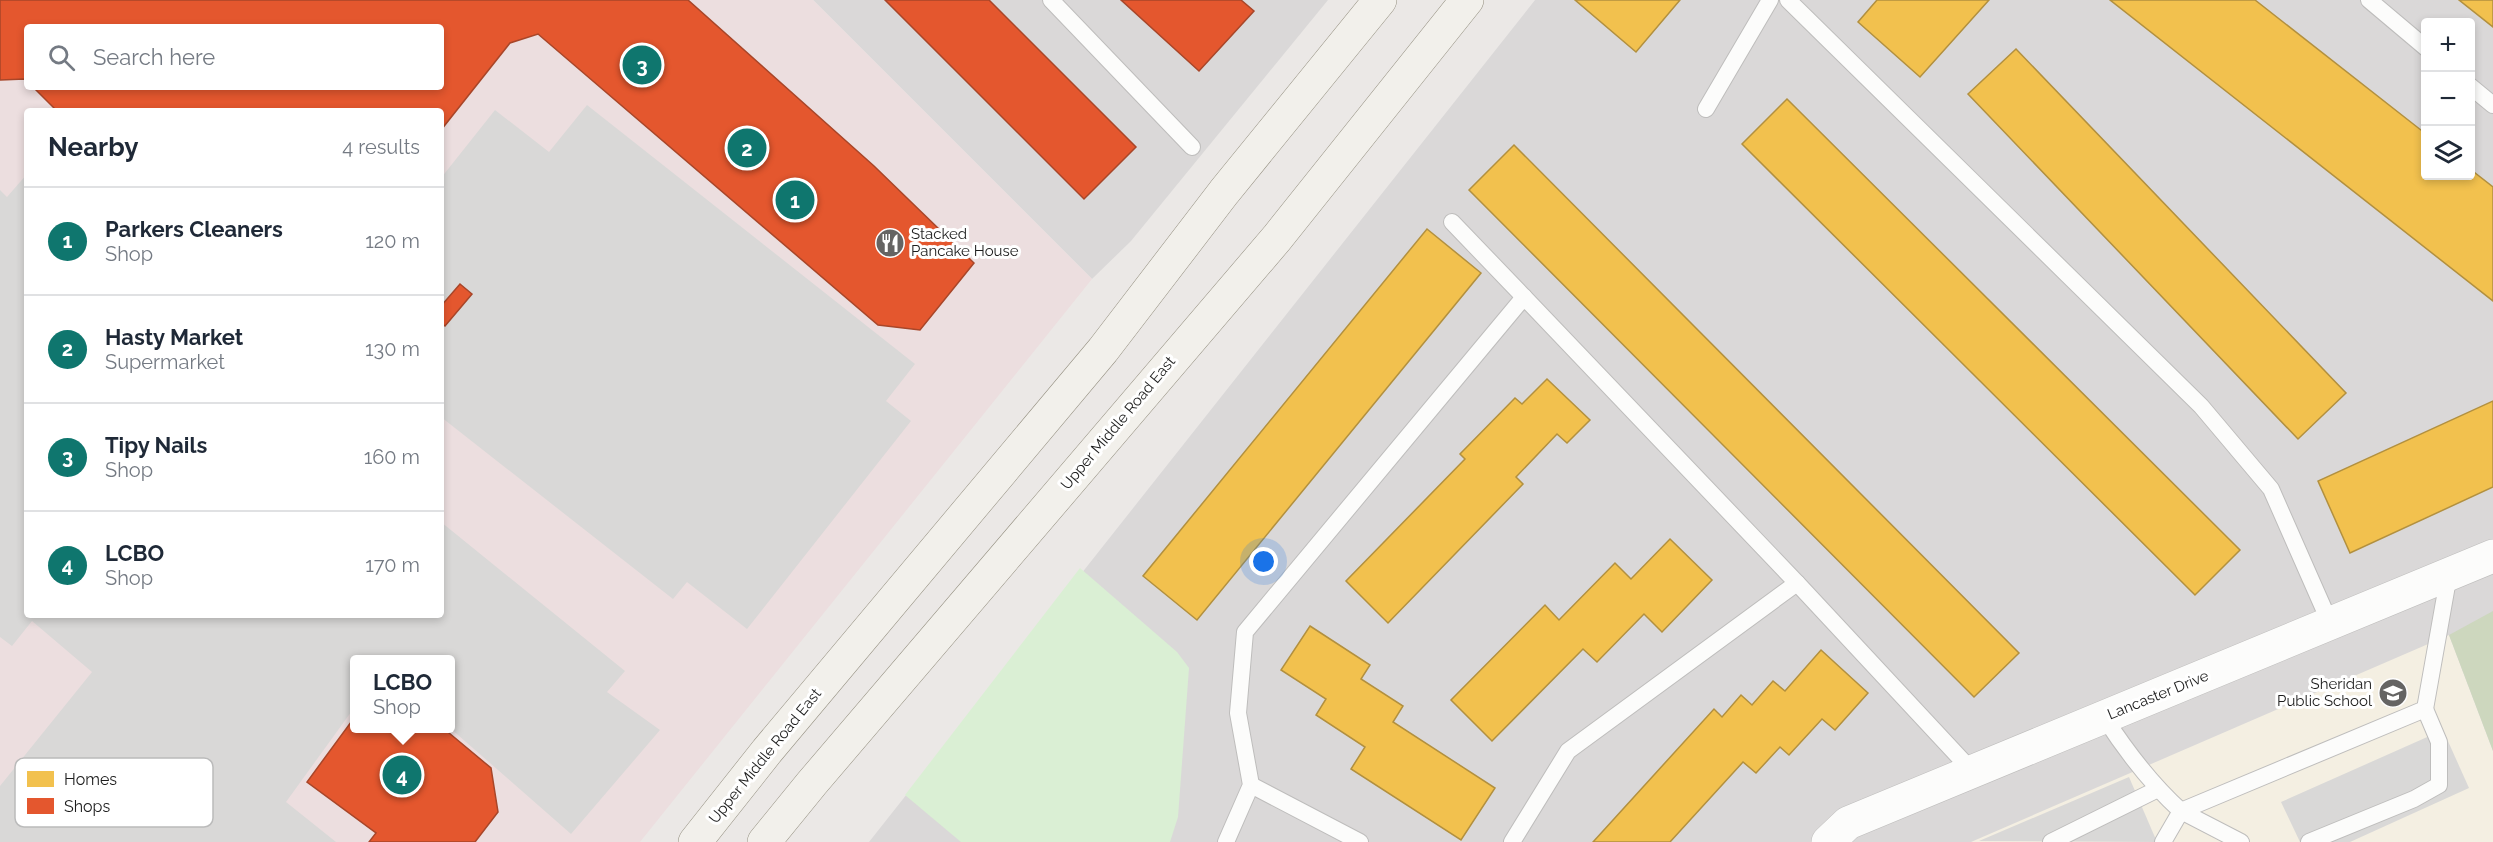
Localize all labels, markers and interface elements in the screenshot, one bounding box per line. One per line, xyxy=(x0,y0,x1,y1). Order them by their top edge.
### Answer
map controls xyxy=(2421,18,2475,180)
button: + xyxy=(2421,18,2475,72)
search box xyxy=(24,24,444,90)
icon: search xyxy=(45,41,78,74)
pin: 3 xyxy=(622,42,662,88)
text: Search here xyxy=(93,44,215,70)
button: − xyxy=(2421,72,2475,126)
pin: 2 xyxy=(728,126,766,170)
button: layers xyxy=(2421,126,2475,180)
text: Nearby xyxy=(48,132,138,162)
text: 4 results xyxy=(342,135,420,159)
pin: 1 xyxy=(776,178,814,222)
text: Parkers Cleaners xyxy=(105,216,283,242)
place label: Stacked Pancake House xyxy=(911,225,1019,260)
restaurant icon: Stacked Pancake House xyxy=(874,227,906,259)
text: 1 xyxy=(63,229,72,253)
text: 120 m xyxy=(365,229,420,253)
text: Shop xyxy=(105,242,153,266)
text: Hasty Market xyxy=(105,324,243,350)
text: 2 xyxy=(62,337,73,361)
text: 130 m xyxy=(365,337,420,361)
text: Supermarket xyxy=(105,350,225,374)
street label: Upper Middle Road East xyxy=(1057,353,1179,493)
text: Tipy Nails xyxy=(105,432,207,458)
text: 3 xyxy=(62,445,73,469)
text: 160 m xyxy=(364,445,420,469)
text: Shop xyxy=(105,458,153,482)
text: LCBO xyxy=(105,540,164,566)
your location xyxy=(1249,547,1278,576)
text: 4 xyxy=(62,553,73,577)
text: 170 m xyxy=(365,553,420,577)
text: Shop xyxy=(105,566,153,590)
popup xyxy=(350,655,455,733)
street label: Lancaster Drive xyxy=(2105,666,2211,723)
text: LCBO xyxy=(373,669,432,695)
place label: Sheridan Public School xyxy=(2277,675,2373,710)
school or university icon: Sheridan Public School xyxy=(2377,677,2409,709)
street label: Upper Middle Road East xyxy=(705,685,825,827)
text: Shop xyxy=(373,695,421,719)
pin: 4 xyxy=(382,752,422,798)
legend xyxy=(15,758,213,827)
text: Homes xyxy=(64,770,117,789)
text: Shops xyxy=(64,797,110,816)

